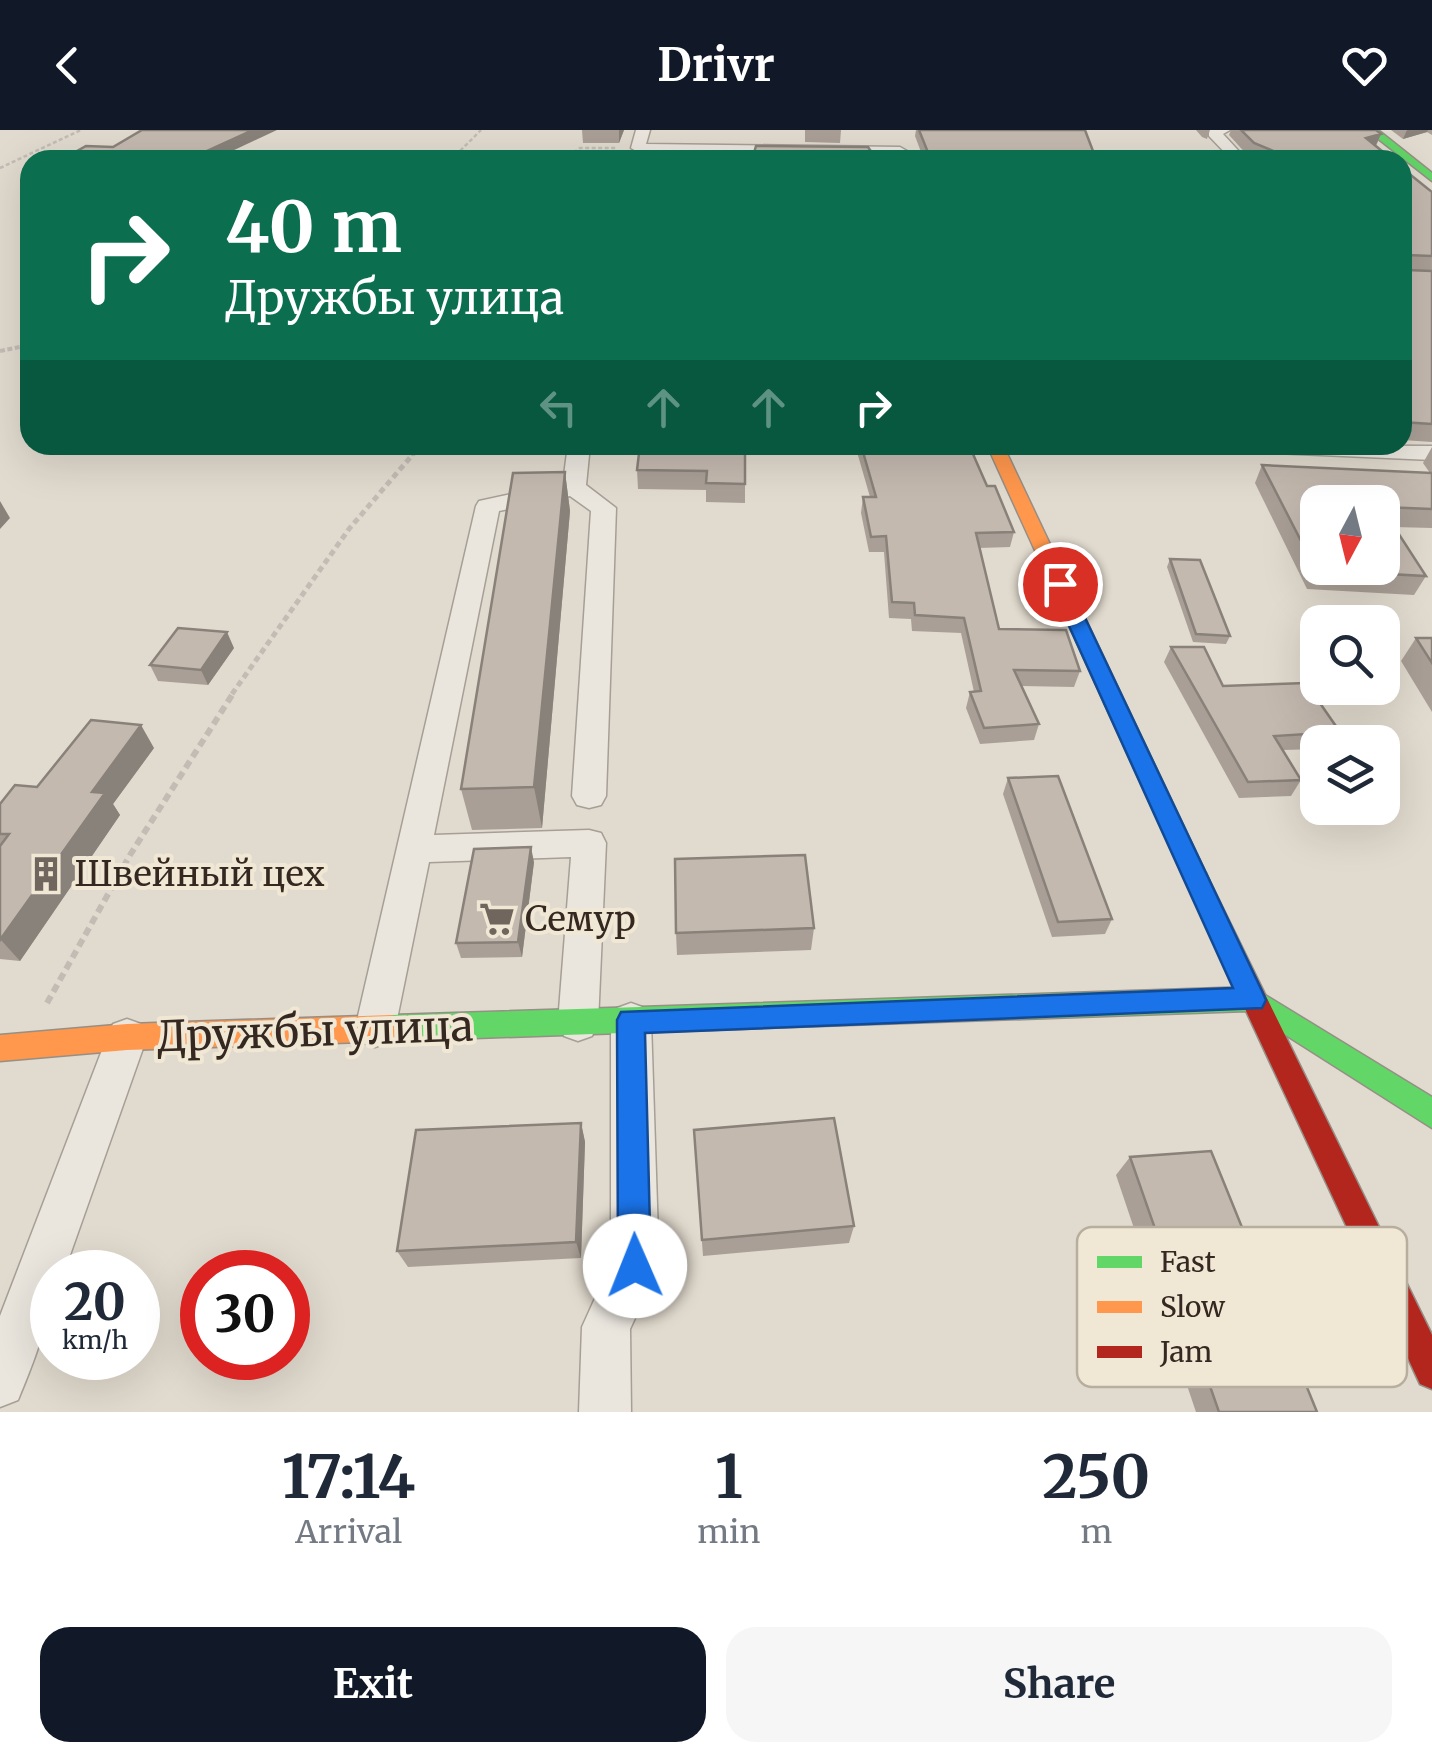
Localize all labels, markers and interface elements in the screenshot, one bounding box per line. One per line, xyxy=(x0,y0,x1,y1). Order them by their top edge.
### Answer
text: Drivr xyxy=(657,37,775,93)
icon: back xyxy=(40,38,95,93)
icon: heart xyxy=(1337,38,1392,93)
text: 40 m xyxy=(225,183,402,271)
icon: right xyxy=(60,190,190,320)
text: Дружбы улица xyxy=(225,270,564,326)
icon: left xyxy=(531,380,586,435)
icon: ahead xyxy=(636,380,691,435)
icon: ahead xyxy=(741,380,796,435)
icon: right xyxy=(846,380,901,435)
north arrow xyxy=(1300,485,1400,585)
map controls xyxy=(1300,485,1400,825)
pin xyxy=(1018,542,1103,627)
icon: arrive xyxy=(1033,557,1088,612)
button: search xyxy=(1300,605,1400,705)
button: layers xyxy=(1300,725,1400,825)
place label: Швейный цех xyxy=(74,852,325,896)
building icon: Швейный цех xyxy=(27,855,65,893)
place label: Семур xyxy=(525,897,636,941)
supermarket icon: Семур xyxy=(478,900,516,938)
street label: Дружбы улица xyxy=(156,999,474,1063)
position arrow xyxy=(583,1214,687,1318)
legend xyxy=(1077,1227,1407,1387)
text: Fast xyxy=(1160,1244,1216,1280)
speed limit sign: 30 xyxy=(180,1250,310,1380)
text: 20 xyxy=(64,1271,126,1334)
text: Slow xyxy=(1160,1289,1225,1325)
text: km/h xyxy=(62,1324,128,1356)
text: Jam xyxy=(1159,1334,1213,1370)
text: 17:14 xyxy=(282,1439,416,1514)
text: 1 xyxy=(715,1439,743,1514)
text: 250 xyxy=(1042,1439,1150,1514)
text: Arrival xyxy=(295,1512,402,1552)
text: min xyxy=(697,1512,761,1552)
text: m xyxy=(1080,1512,1112,1552)
button: Exit xyxy=(40,1627,706,1742)
button: Share xyxy=(726,1627,1392,1742)

